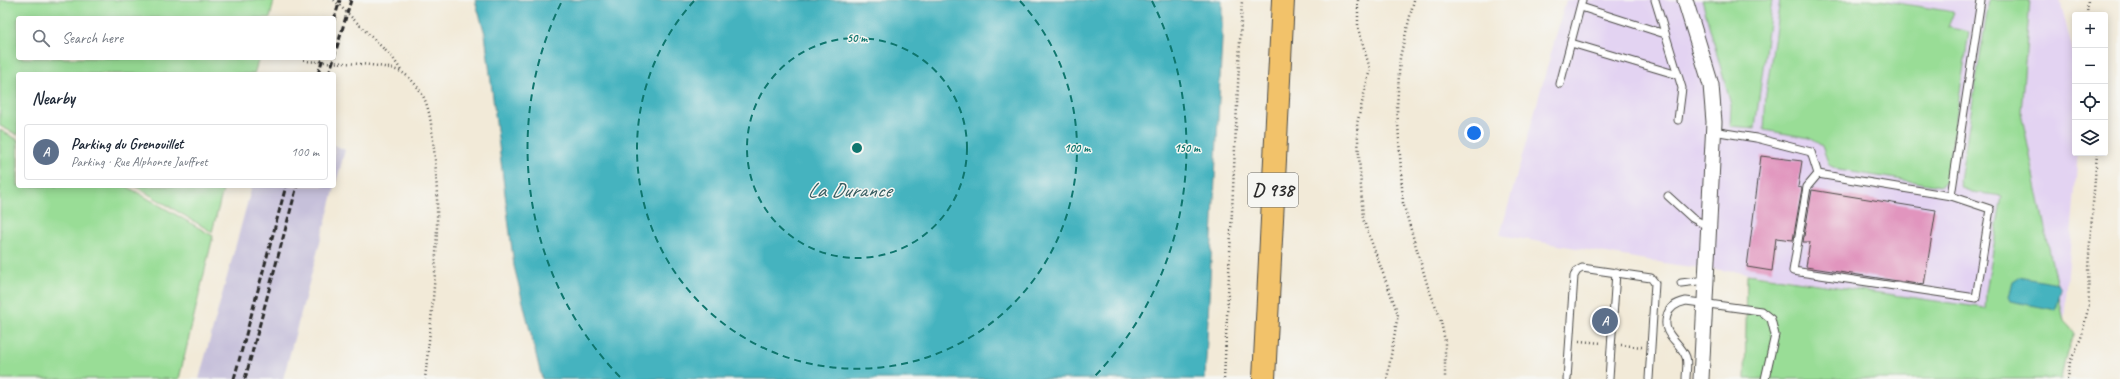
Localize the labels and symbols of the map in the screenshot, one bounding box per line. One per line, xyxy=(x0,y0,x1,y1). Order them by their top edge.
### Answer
text: 50 m xyxy=(847,30,868,46)
your location xyxy=(1464,123,1484,143)
text: 100 m xyxy=(1064,140,1091,156)
text: 150 m xyxy=(1174,140,1201,156)
centre of rings xyxy=(850,141,864,155)
road number: D 938 xyxy=(1248,173,1298,207)
water label: La Durance xyxy=(807,177,894,203)
pin: A xyxy=(1592,306,1618,336)

